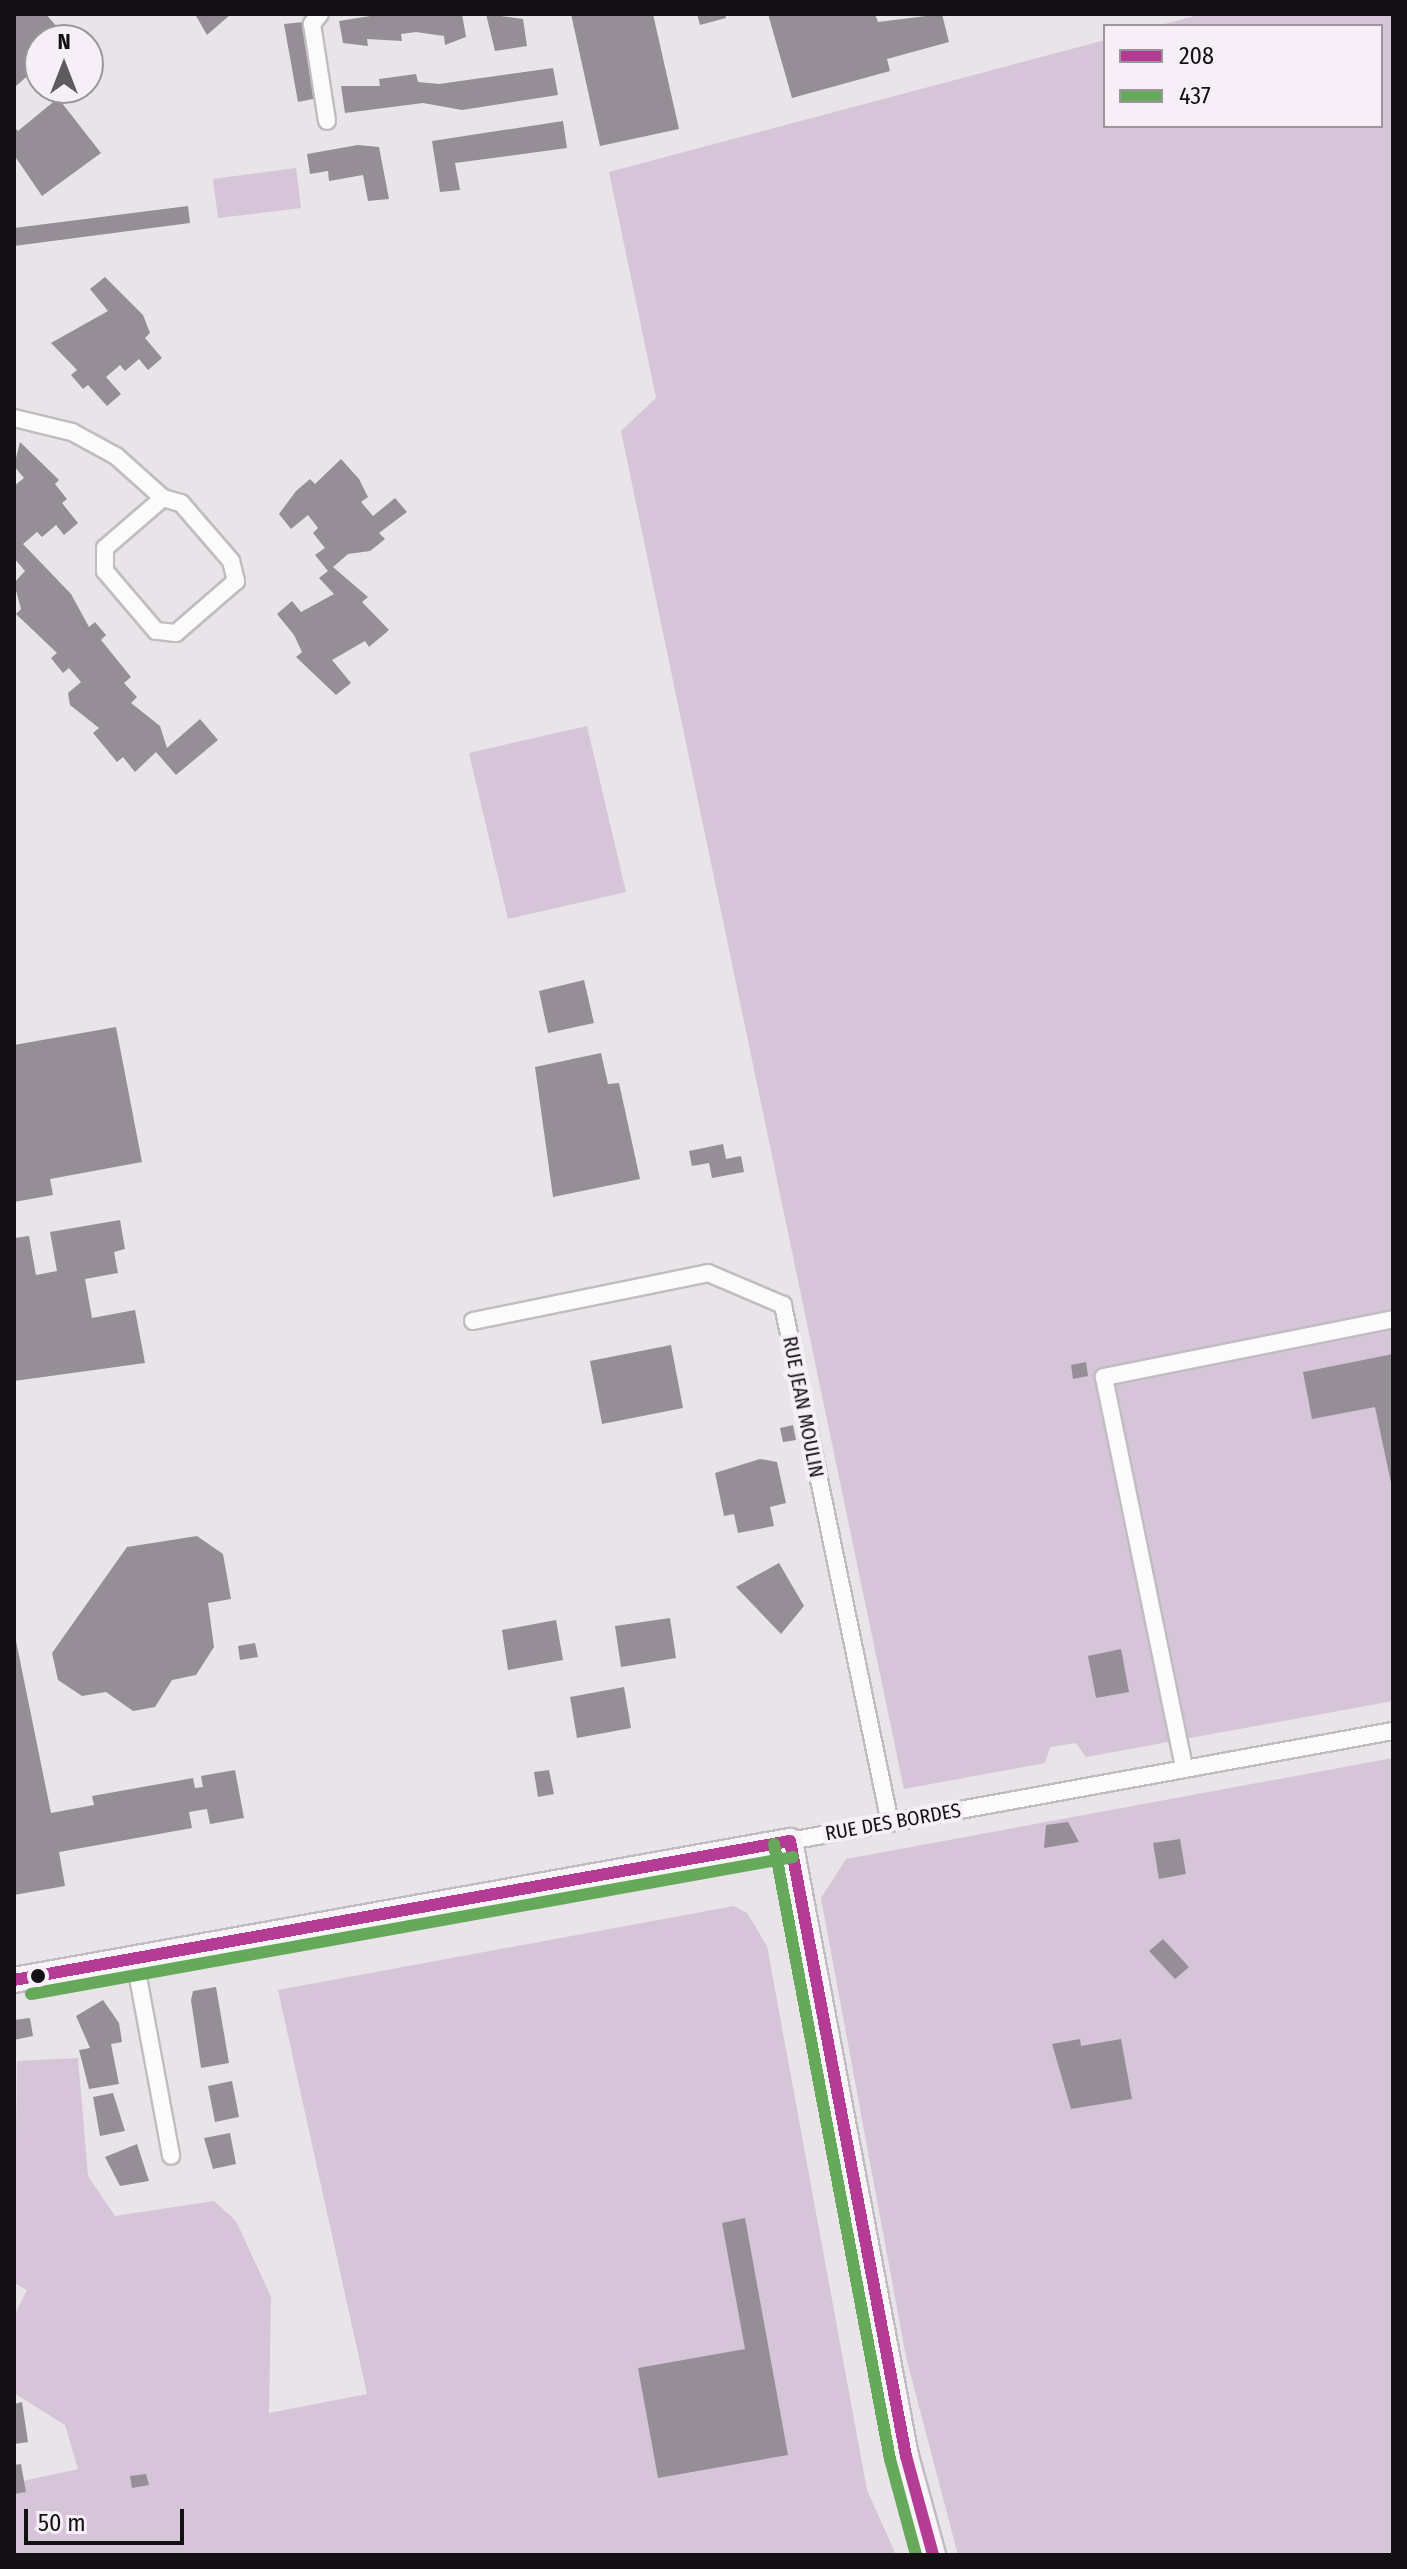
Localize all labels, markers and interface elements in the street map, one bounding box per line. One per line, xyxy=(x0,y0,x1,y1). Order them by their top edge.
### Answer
north arrow xyxy=(24,24,104,104)
legend xyxy=(1103,24,1383,128)
text: N xyxy=(57,28,71,55)
text: 208 xyxy=(1179,42,1214,70)
text: 437 xyxy=(1179,82,1211,110)
street label: RUE JEAN MOULIN xyxy=(778,1334,828,1480)
street label: RUE DES BORDES xyxy=(823,1798,963,1846)
unlabelled marker xyxy=(30,1968,46,1984)
scale bar xyxy=(28,2493,188,2543)
text: 50 m xyxy=(38,2509,86,2537)

